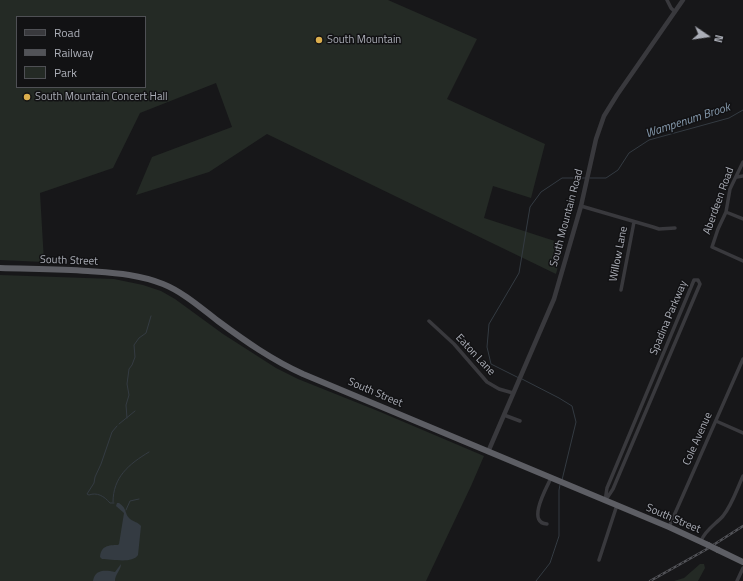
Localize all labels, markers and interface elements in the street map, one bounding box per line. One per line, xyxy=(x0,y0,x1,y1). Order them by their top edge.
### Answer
legend xyxy=(16,16,146,88)
north arrow xyxy=(687,16,727,56)
text: Road xyxy=(54,23,80,42)
place label: South Mountain xyxy=(327,33,401,47)
text: N xyxy=(710,33,727,44)
marker: South Mountain xyxy=(314,35,324,45)
text: Railway xyxy=(54,43,94,62)
text: Park xyxy=(54,63,77,82)
place label: South Mountain Concert Hall xyxy=(35,90,168,104)
marker: South Mountain Concert Hall xyxy=(22,92,32,102)
water label: Wampenum Brook xyxy=(644,101,732,141)
street label: Aberdeen Road xyxy=(701,166,737,236)
street label: South Mountain Road xyxy=(548,168,586,268)
street label: Willow Lane xyxy=(607,225,631,283)
street label: South Street xyxy=(40,253,98,269)
street label: Spadina Parkway xyxy=(647,279,691,357)
street label: Eaton Lane xyxy=(452,332,498,378)
street label: South Street xyxy=(346,376,404,410)
street label: Cole Avenue xyxy=(680,410,716,468)
street label: South Street xyxy=(644,502,702,536)

